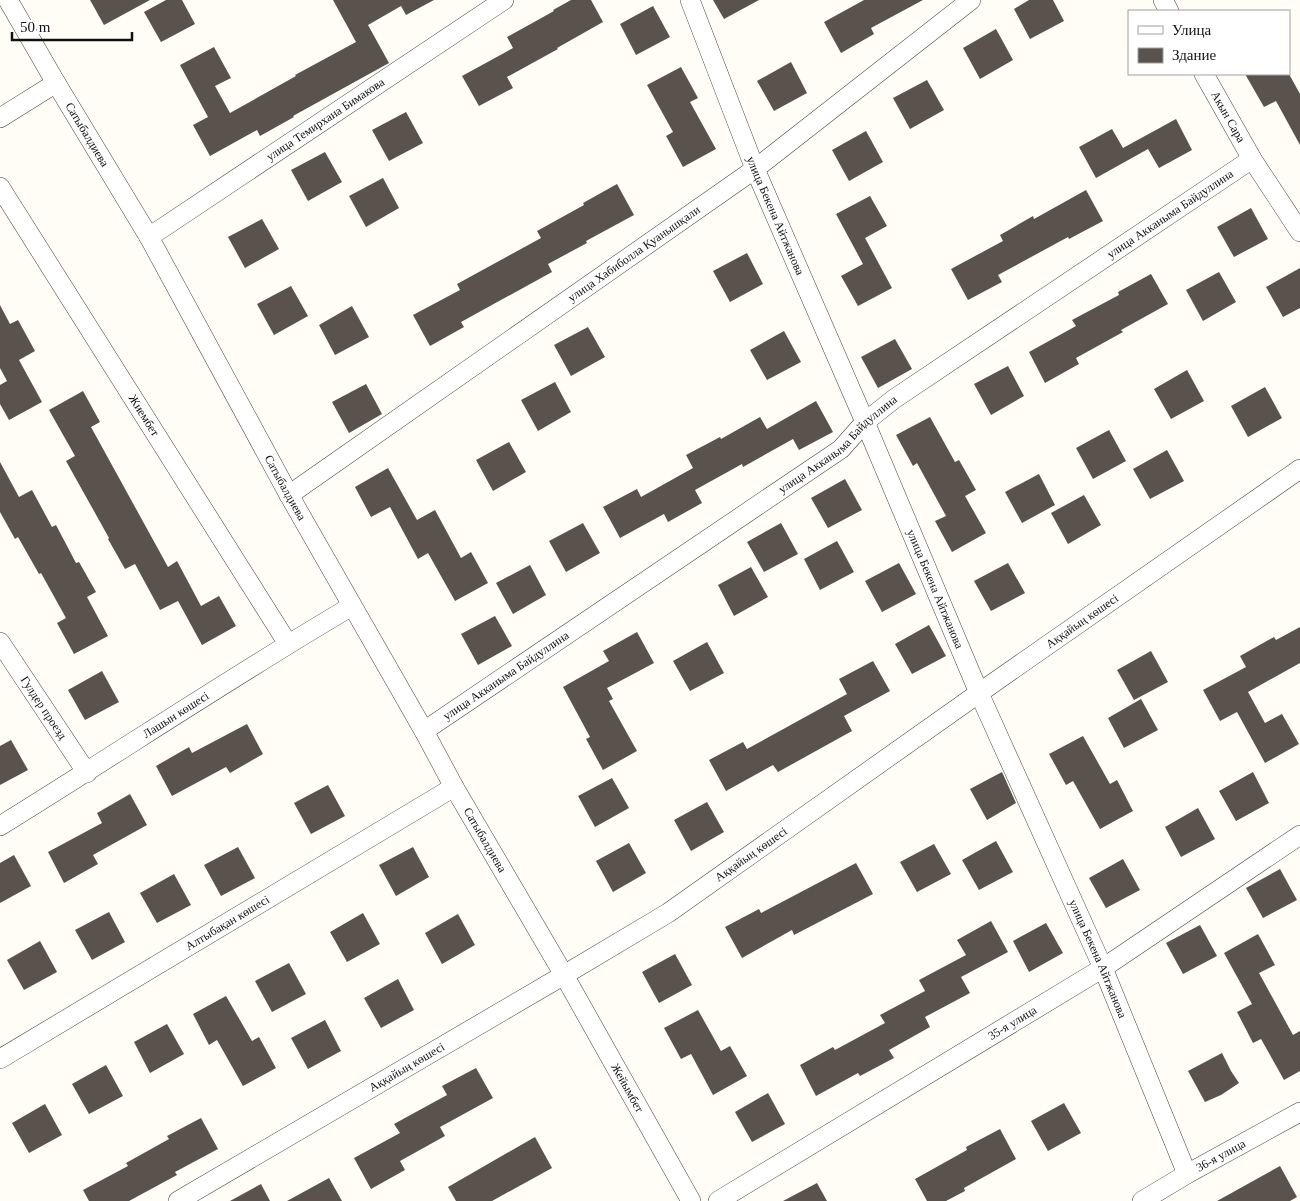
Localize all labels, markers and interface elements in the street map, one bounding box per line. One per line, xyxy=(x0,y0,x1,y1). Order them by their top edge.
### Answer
scale bar xyxy=(12,10,132,42)
legend xyxy=(1128,10,1290,75)
text: 50 m xyxy=(20,19,51,35)
text: Улица xyxy=(1172,22,1211,38)
text: Здание xyxy=(1172,47,1216,63)
street label: улица Темирхана Бимакова xyxy=(264,74,388,164)
street label: Акын Сара xyxy=(1208,89,1248,145)
street label: Сатыбалдиева xyxy=(62,100,112,170)
street label: улица Бекена Айтжанова xyxy=(744,154,807,278)
street label: улица Акканыма Байдуллина xyxy=(1104,166,1236,261)
street label: улица Хабиболла Қуанышқали xyxy=(565,202,703,305)
street label: Жиембет xyxy=(126,392,163,440)
street label: улица Акканыма Байдуллина xyxy=(776,392,900,496)
street label: Сатыбалдиева xyxy=(262,452,309,523)
street label: улица Бекена Айтжанова xyxy=(904,527,967,651)
street label: Аққайың көшесі xyxy=(1043,591,1121,651)
street label: улица Акканыма Байдуллина xyxy=(440,628,572,723)
street label: Гулдер проезд xyxy=(18,673,70,742)
street label: Лашын көшесі xyxy=(140,688,212,741)
street label: Сатыбалдиева xyxy=(461,805,510,875)
street label: Аққайың көшесі xyxy=(712,824,790,885)
street label: Алтыбақан көшесі xyxy=(183,892,272,953)
street label: улица Бекена Айтжанова xyxy=(1066,897,1130,1021)
street label: 35-я улица xyxy=(985,1003,1040,1043)
street label: Аққайың көшесі xyxy=(366,1039,447,1095)
street label: Жейымбет xyxy=(608,1061,647,1116)
street label: 36-я улица xyxy=(1194,1136,1248,1175)

